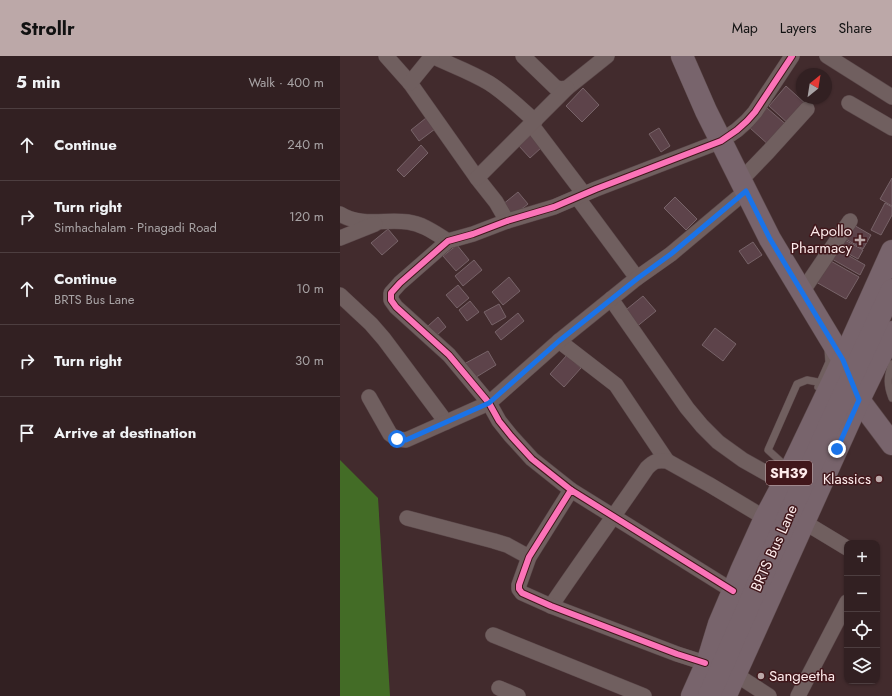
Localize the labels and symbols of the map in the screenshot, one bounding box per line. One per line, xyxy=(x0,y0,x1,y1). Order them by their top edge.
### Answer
north arrow xyxy=(796,68,832,104)
place label: Apollo Pharmacy xyxy=(791,220,852,259)
marker: Apollo Pharmacy xyxy=(855,235,865,245)
route start xyxy=(388,430,406,448)
route end xyxy=(828,440,846,458)
road number: SH39 xyxy=(766,461,812,485)
place label: Klassics xyxy=(823,468,871,490)
marker: Klassics xyxy=(874,474,884,484)
street label: BRTS Bus Lane xyxy=(745,501,803,595)
place label: Sangeetha xyxy=(769,665,835,687)
marker: Sangeetha xyxy=(756,671,766,681)

